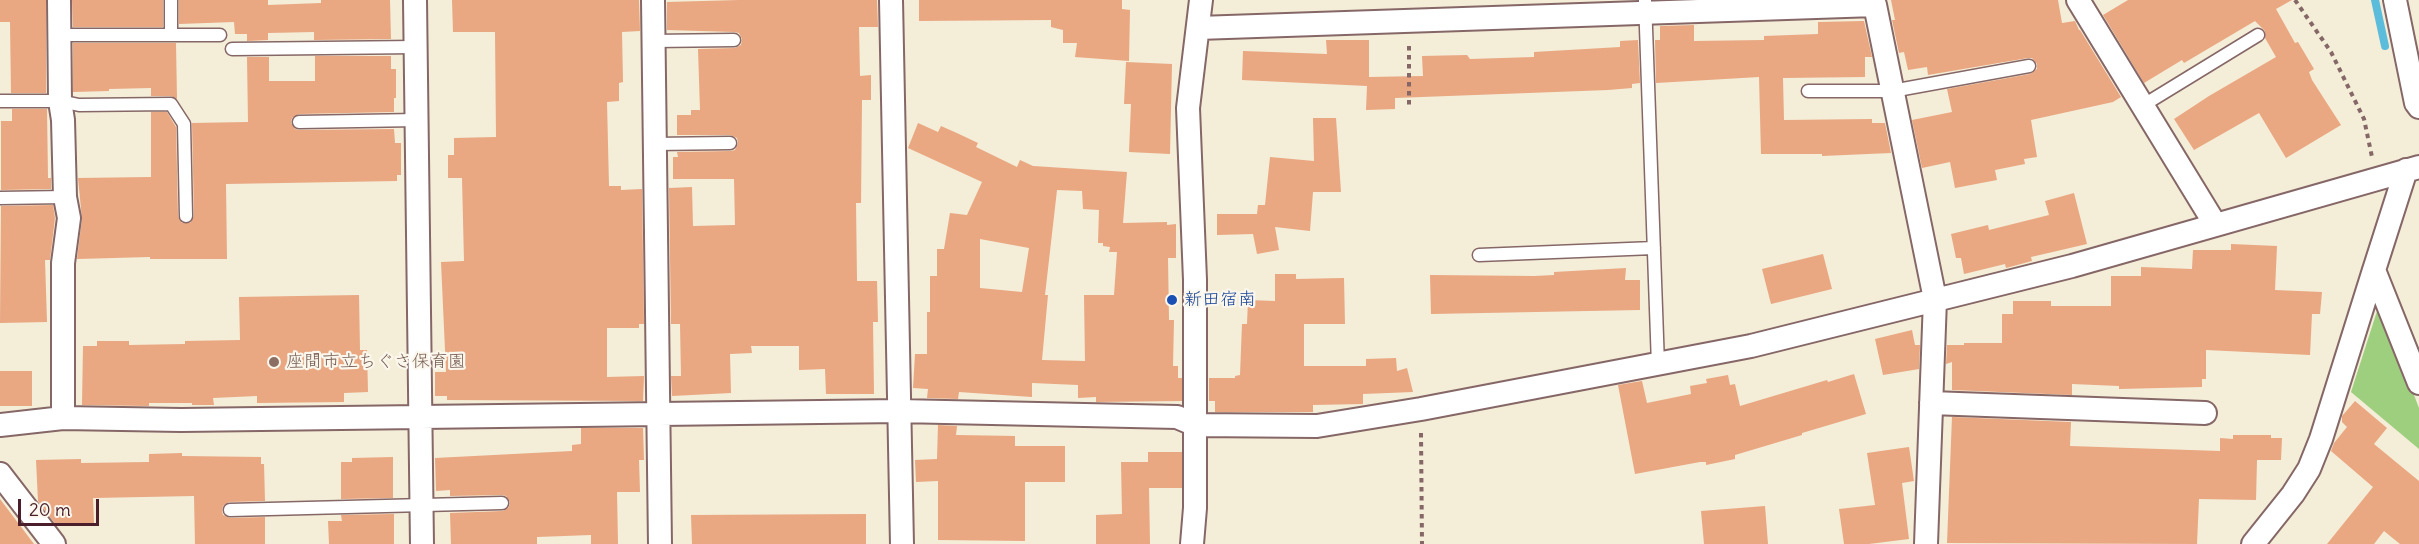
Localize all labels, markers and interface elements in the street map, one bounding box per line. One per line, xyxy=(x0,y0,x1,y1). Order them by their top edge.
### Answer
place label: 新田宿南 xyxy=(1184,289,1256,311)
marker: 新田宿南 xyxy=(1165,293,1179,307)
place label: 座間市立ちぐさ保育園 xyxy=(286,351,466,373)
marker: 座間市立ちぐさ保育園 xyxy=(267,355,281,369)
scale bar xyxy=(21,487,102,525)
text: 20 m xyxy=(29,498,71,521)

